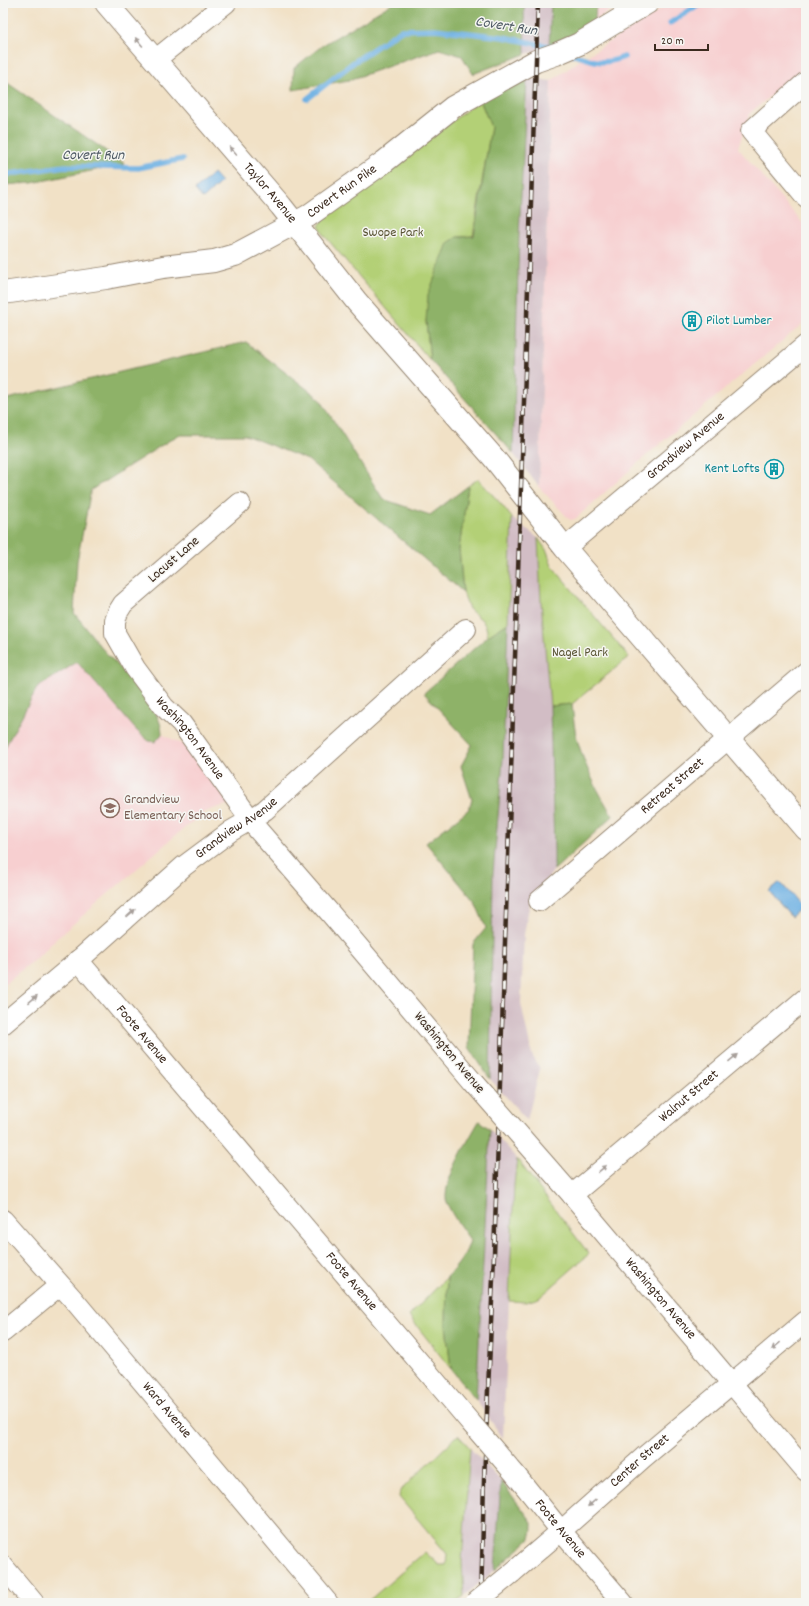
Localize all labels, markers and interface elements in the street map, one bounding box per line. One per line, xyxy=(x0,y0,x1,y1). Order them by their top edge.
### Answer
water label: Covert Run xyxy=(474,11,539,43)
scale bar xyxy=(655,26,708,52)
text: 20 m xyxy=(661,33,684,50)
one-way arrow xyxy=(134,37,143,47)
water label: Covert Run xyxy=(62,145,125,167)
one-way arrow xyxy=(229,145,238,156)
street label: Taylor Avenue xyxy=(238,158,301,228)
street label: Covert Run Pike xyxy=(303,160,381,224)
park label: Swope Park xyxy=(362,223,424,243)
building icon: Pilot Lumber xyxy=(681,310,703,332)
place label: Pilot Lumber xyxy=(706,311,772,331)
street label: Grandview Avenue xyxy=(642,407,729,485)
building icon: Kent Lofts xyxy=(763,458,785,480)
place label: Kent Lofts xyxy=(705,459,760,479)
street label: Locust Lane xyxy=(144,532,204,588)
park label: Nagel Park xyxy=(552,643,608,663)
street label: Washington Avenue xyxy=(150,693,229,784)
street label: Retreat Street xyxy=(636,753,709,820)
place label: Grandview Elementary School xyxy=(124,790,223,826)
street label: Grandview Avenue xyxy=(191,793,283,864)
school or university icon: Grandview Elementary School xyxy=(99,797,121,819)
one-way arrow xyxy=(126,908,136,918)
one-way arrow xyxy=(28,994,38,1003)
street label: Foote Avenue xyxy=(111,1001,172,1068)
street label: Washington Avenue xyxy=(409,1008,489,1098)
one-way arrow xyxy=(728,1054,738,1063)
street label: Walnut Street xyxy=(655,1065,723,1128)
one-way arrow xyxy=(596,1165,607,1174)
street label: Foote Avenue xyxy=(320,1248,382,1316)
street label: Washington Avenue xyxy=(620,1254,701,1344)
one-way arrow xyxy=(771,1342,781,1351)
street label: Ward Avenue xyxy=(137,1378,196,1443)
street label: Center Street xyxy=(606,1429,674,1493)
street label: Foote Avenue xyxy=(529,1495,590,1563)
one-way arrow xyxy=(587,1499,597,1508)

